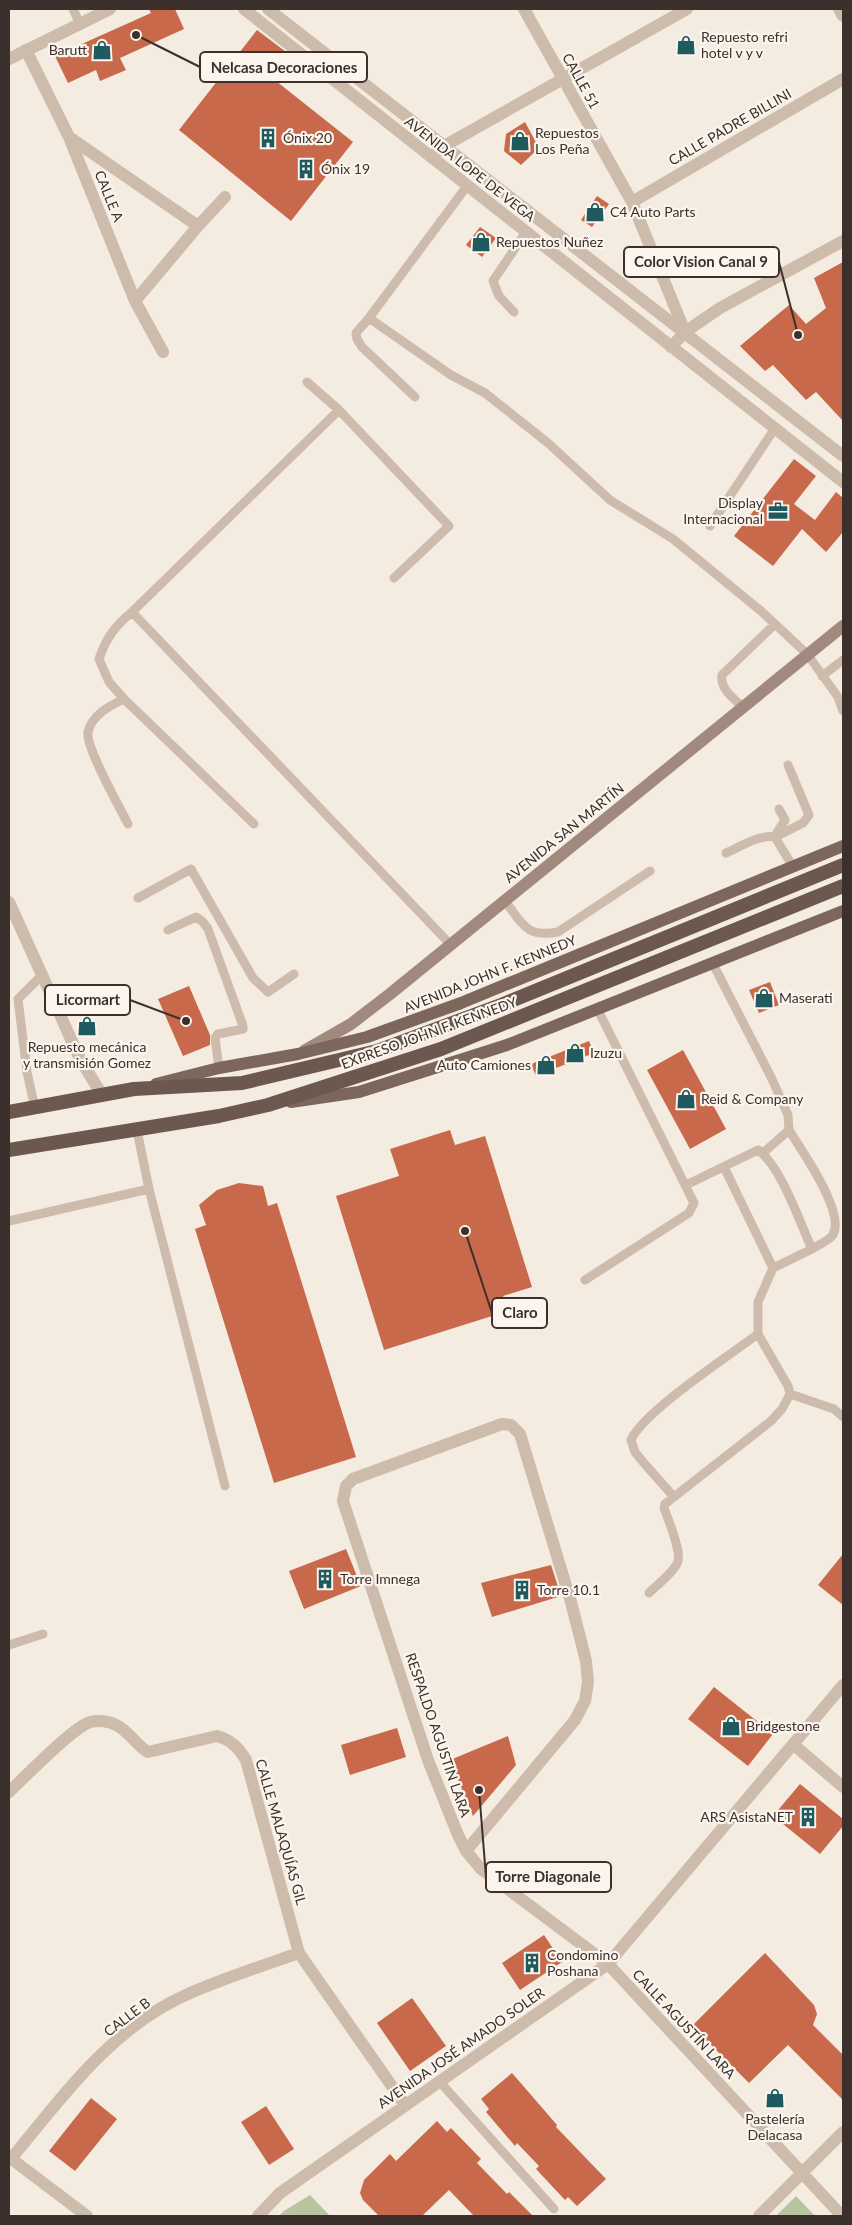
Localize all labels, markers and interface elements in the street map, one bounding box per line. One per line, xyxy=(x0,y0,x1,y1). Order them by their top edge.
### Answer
place label: Repuesto refri hotel v y v xyxy=(701,28,788,61)
shop icon: Repuesto refri hotel v y v xyxy=(675,34,697,56)
shop icon: Barutt xyxy=(91,39,113,61)
place label: Barutt xyxy=(49,41,87,58)
street label: CALLE 51 xyxy=(559,50,604,112)
callout: Nelcasa Decoraciones xyxy=(200,52,367,82)
text: Nelcasa Decoraciones xyxy=(211,58,358,76)
street label: CALLE PADRE BILLINI xyxy=(665,84,794,169)
street label: AVENIDA LOPE DE VEGA xyxy=(402,112,539,225)
place label: Repuestos Los Peña xyxy=(535,124,599,157)
building icon: Ónix 20 xyxy=(257,127,279,149)
place label: Ónix 20 xyxy=(283,129,332,146)
shop icon: Repuestos Los Peña xyxy=(509,130,531,152)
building icon: Ónix 19 xyxy=(295,158,317,180)
place label: Ónix 19 xyxy=(321,160,370,177)
street label: CALLE A xyxy=(91,168,128,224)
shop icon: C4 Auto Parts xyxy=(584,201,606,223)
place label: C4 Auto Parts xyxy=(610,203,696,220)
shop icon: Repuestos Nuñez xyxy=(470,231,492,253)
place label: Repuestos Nuñez xyxy=(496,233,603,250)
callout: Color Vision Canal 9 xyxy=(624,247,779,277)
text: Color Vision Canal 9 xyxy=(634,252,768,270)
place label: Display Internacional xyxy=(683,494,764,527)
office icon: Display Internacional xyxy=(767,500,789,522)
street label: AVENIDA SAN MARTÍN xyxy=(501,779,627,886)
street label: AVENIDA JOHN F. KENNEDY xyxy=(401,931,579,1016)
callout: Licormart xyxy=(45,985,130,1015)
shop icon: Maserati xyxy=(753,987,775,1009)
place label: Maserati xyxy=(779,989,833,1006)
text: Licormart xyxy=(56,990,121,1008)
street label: EXPRESO JOHN F. KENNEDY xyxy=(339,993,519,1072)
shop icon: Repuesto mecánica y transmisión Gomez xyxy=(76,1015,98,1037)
place label: Repuesto mecánica y transmisión Gomez xyxy=(23,1038,151,1071)
shop icon: Izuzu xyxy=(564,1042,586,1064)
place label: Izuzu xyxy=(590,1044,622,1061)
shop icon: Auto Camiones xyxy=(535,1054,557,1076)
place label: Auto Camiones xyxy=(437,1056,531,1073)
shop icon: Reid & Company xyxy=(675,1088,697,1110)
place label: Reid & Company xyxy=(701,1090,804,1107)
callout: Claro xyxy=(492,1298,547,1328)
text: Claro xyxy=(502,1303,538,1321)
building icon: Torre Imnega xyxy=(314,1568,336,1590)
place label: Torre Imnega xyxy=(340,1570,420,1587)
building icon: Torre 10.1 xyxy=(511,1579,533,1601)
place label: Torre 10.1 xyxy=(537,1581,600,1598)
street label: RESPALDO AGUSTIN LARA xyxy=(402,1651,475,1820)
shop icon: Bridgestone xyxy=(720,1715,742,1737)
place label: Bridgestone xyxy=(746,1717,820,1734)
street label: CALLE MALAQUÍAS GIL xyxy=(252,1757,310,1907)
building icon: ARS AsistaNET xyxy=(797,1806,819,1828)
place label: ARS AsistaNET xyxy=(700,1808,794,1825)
callout: Torre Diagonale xyxy=(486,1862,611,1892)
text: Torre Diagonale xyxy=(495,1867,601,1885)
place label: Condomino Poshana xyxy=(547,1946,618,1979)
building icon: Condomino Poshana xyxy=(521,1952,543,1974)
street label: CALLE AGUSTÍN LARA xyxy=(629,1966,740,2082)
street label: AVENIDA JOSÉ AMADO SOLER xyxy=(374,1983,548,2112)
street label: CALLE B xyxy=(100,1994,153,2040)
shop icon: Pastelería Delacasa xyxy=(764,2087,786,2109)
place label: Pastelería Delacasa xyxy=(745,2110,805,2143)

